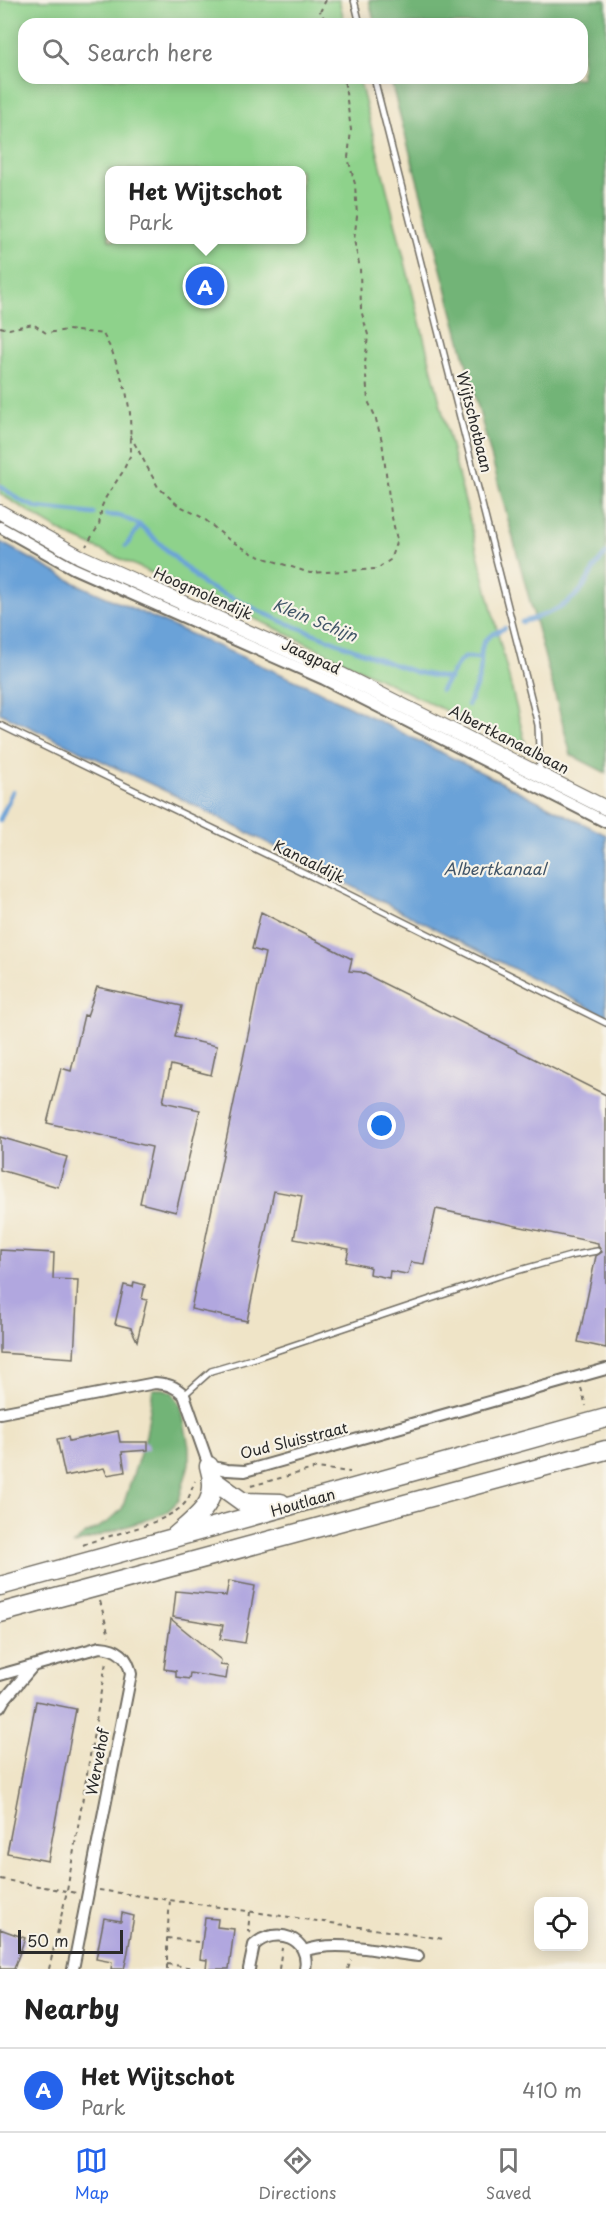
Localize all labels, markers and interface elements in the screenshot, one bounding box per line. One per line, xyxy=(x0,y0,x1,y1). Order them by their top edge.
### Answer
search box xyxy=(18,18,588,84)
icon: search xyxy=(39,35,72,68)
text: Search here xyxy=(87,35,213,68)
popup xyxy=(105,166,306,244)
text: Het Wijtschot xyxy=(129,174,282,207)
text: Park xyxy=(129,207,173,237)
pin: A xyxy=(186,264,224,308)
street label: Wijtschotbaan xyxy=(452,369,499,475)
street label: Hoogmolendijk xyxy=(150,560,257,625)
water label: Klein Schijn xyxy=(270,591,362,647)
street label: Jaagpad xyxy=(278,632,345,679)
street label: Albertkanaalbaan xyxy=(446,698,574,779)
street label: Kanaaldijk xyxy=(270,833,350,888)
water label: Albertkanaal xyxy=(444,856,549,880)
your location xyxy=(367,1111,396,1140)
street label: Oud Sluisstraat xyxy=(237,1415,350,1464)
street label: Houtlaan xyxy=(268,1481,338,1522)
street label: Wervehof xyxy=(79,1725,115,1797)
map controls xyxy=(534,1897,588,1951)
button: locate xyxy=(534,1897,588,1951)
scale bar xyxy=(18,1927,123,1954)
text: 50 m xyxy=(27,1928,68,1952)
text: Nearby xyxy=(24,1989,119,2028)
text: Het Wijtschot xyxy=(81,2059,235,2092)
text: A xyxy=(36,2075,51,2105)
text: 410 m xyxy=(522,2075,582,2105)
text: Park xyxy=(81,2092,126,2122)
tab: Map xyxy=(75,2144,109,2204)
tab: Directions xyxy=(258,2144,336,2204)
tab: Saved xyxy=(486,2144,531,2204)

